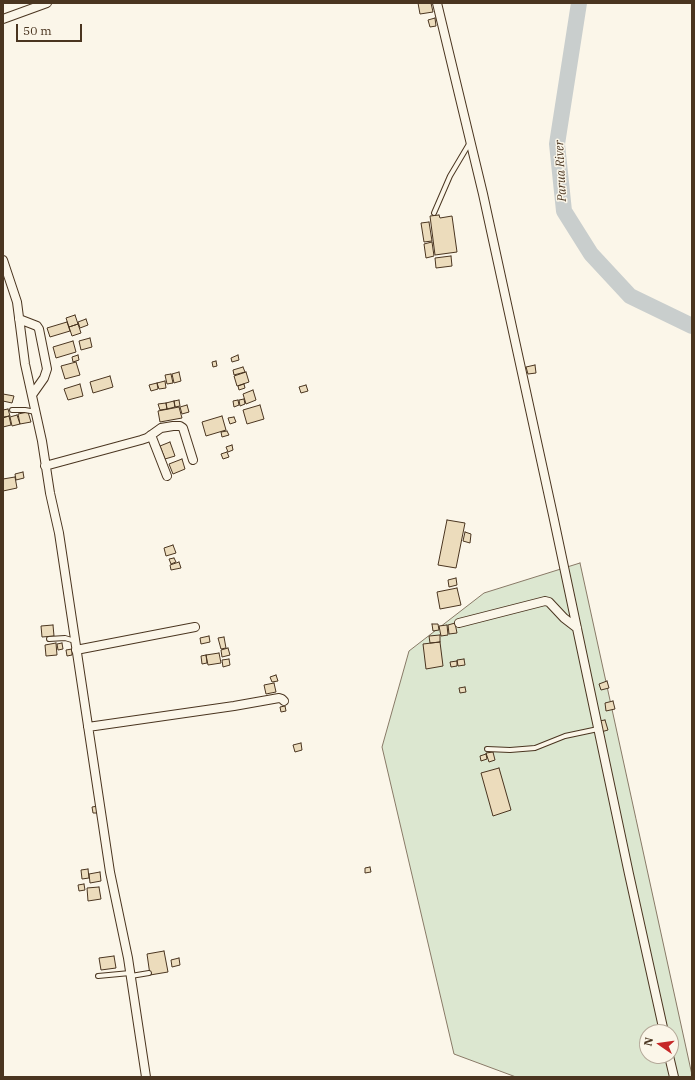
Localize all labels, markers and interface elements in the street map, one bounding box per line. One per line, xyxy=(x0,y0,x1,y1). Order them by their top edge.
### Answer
scale bar xyxy=(18,16,84,42)
text: 50 m xyxy=(23,23,52,38)
water label: Parua River xyxy=(552,140,570,202)
north arrow xyxy=(639,1024,679,1064)
text: N xyxy=(640,1036,656,1047)

